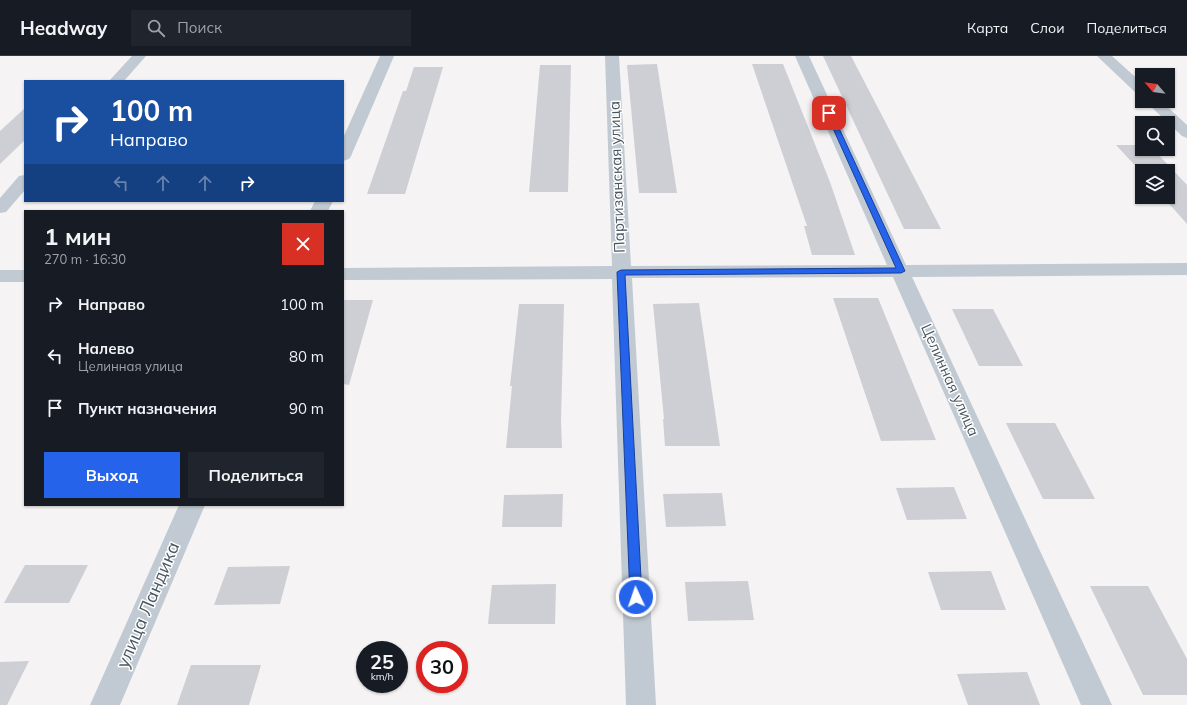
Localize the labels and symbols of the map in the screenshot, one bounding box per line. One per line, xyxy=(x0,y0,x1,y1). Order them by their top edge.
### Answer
north arrow xyxy=(1135,68,1175,108)
pin xyxy=(812,96,846,130)
street label: Партизанская улица xyxy=(604,101,629,253)
street label: Целинная улица xyxy=(917,321,984,439)
street label: улица Ландика xyxy=(111,538,184,671)
position arrow xyxy=(615,576,657,618)
speed limit sign: 30 xyxy=(416,641,468,693)

